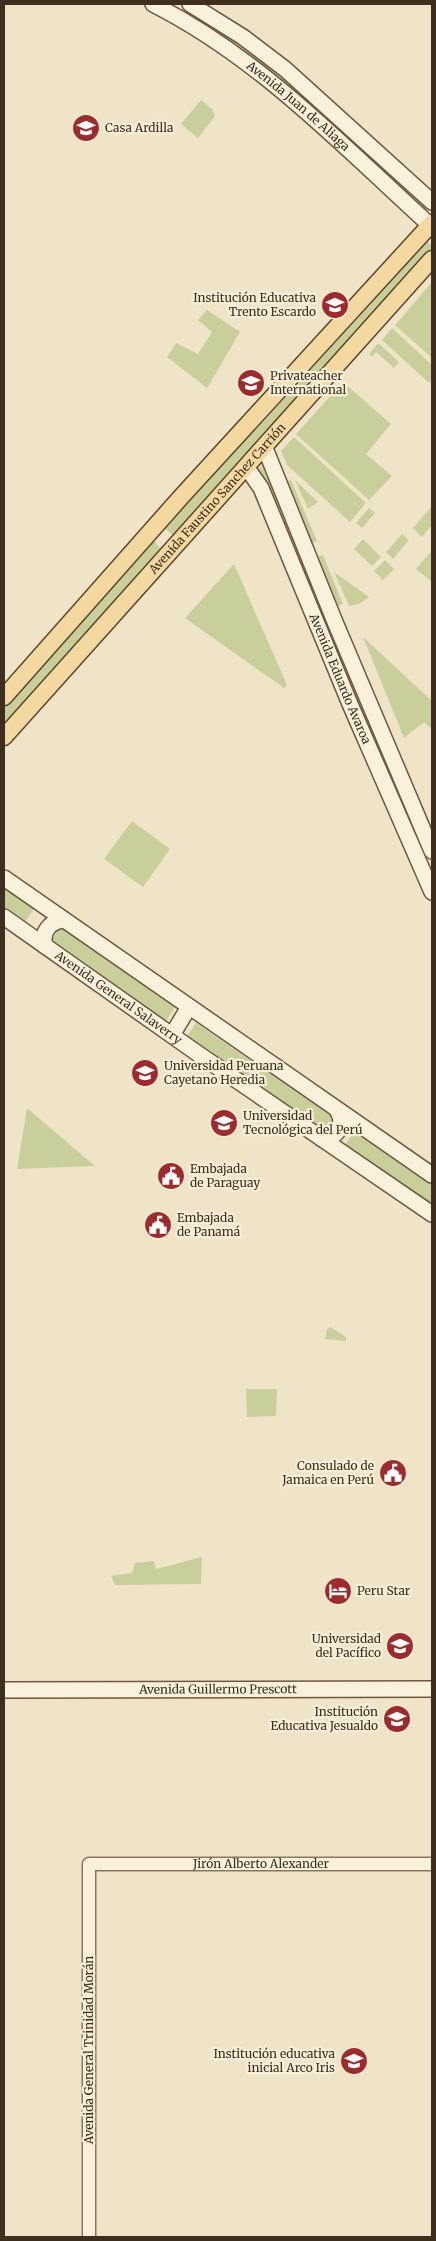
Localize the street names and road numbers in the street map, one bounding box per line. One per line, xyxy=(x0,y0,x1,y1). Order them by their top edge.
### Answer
street label: Avenida Juan de Aliaga xyxy=(243,57,354,154)
street label: Avenida Faustino Sanchez Carrión xyxy=(145,420,289,578)
street label: Avenida Eduardo Avaroa xyxy=(306,610,375,747)
street label: Avenida General Salaverry xyxy=(52,947,185,1047)
street label: Avenida Guillermo Prescott xyxy=(138,1681,297,1697)
street label: Jirón Alberto Alexander xyxy=(192,1856,330,1871)
street label: Avenida General Trinidad Morán xyxy=(81,1956,96,2145)

